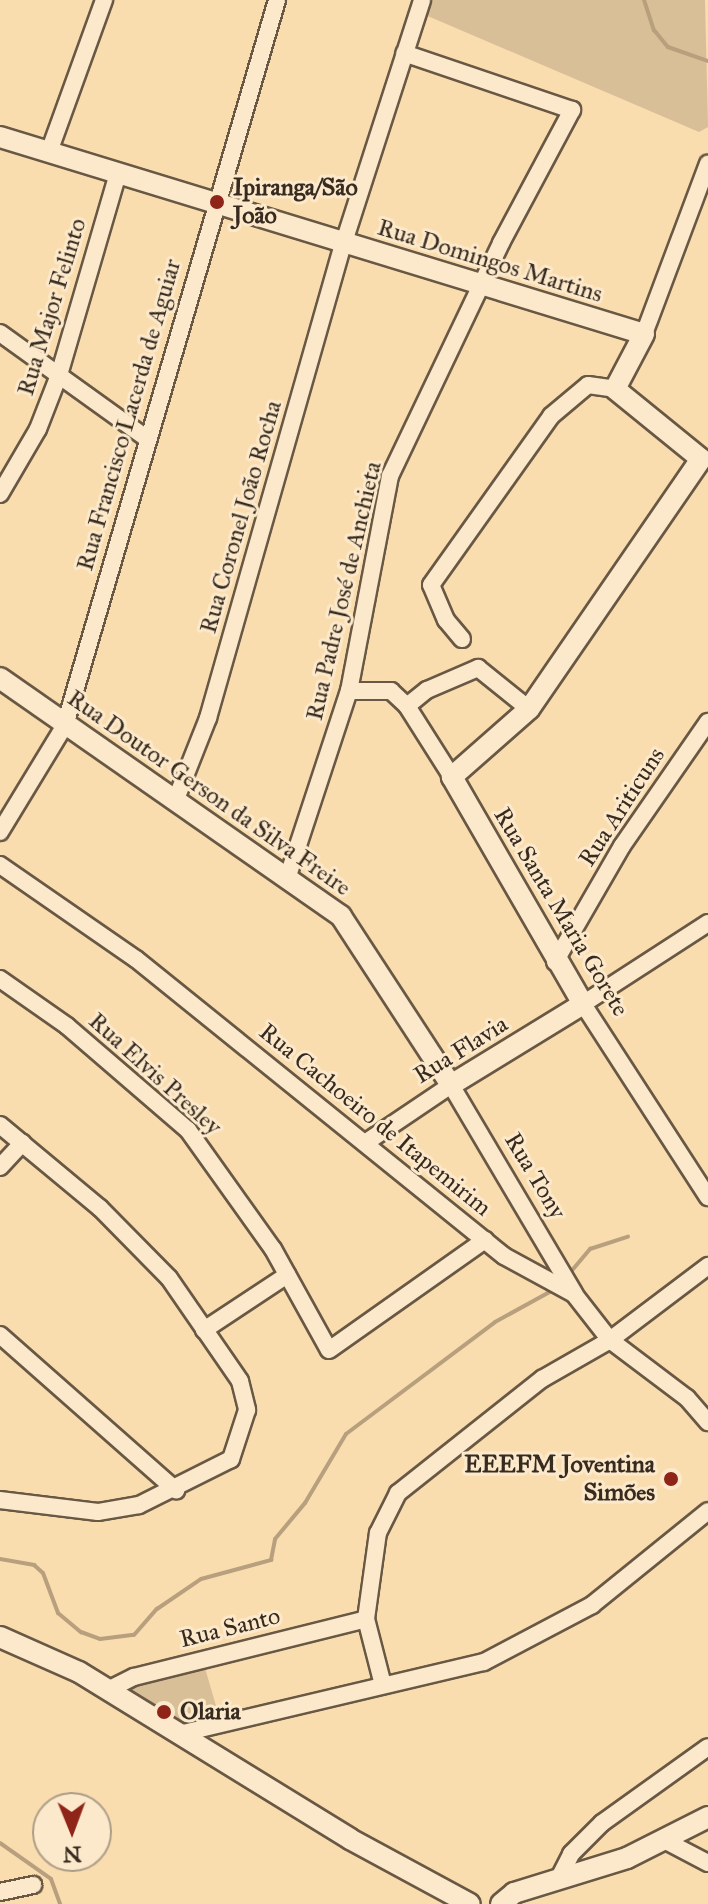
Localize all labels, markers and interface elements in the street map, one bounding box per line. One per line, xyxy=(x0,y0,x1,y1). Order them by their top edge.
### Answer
place label: Ipiranga/São João xyxy=(233,174,358,230)
marker: Ipiranga/São João xyxy=(208,193,226,211)
street label: Rua Domingos Martins xyxy=(374,213,606,309)
street label: Rua Major Felinto xyxy=(11,215,93,399)
street label: Rua Francisco Lacerda de Aguiar xyxy=(71,256,187,574)
street label: Rua Coronel João Rocha xyxy=(194,397,288,637)
street label: Rua Padre José de Anchieta xyxy=(300,459,388,723)
street label: Rua Doutor Gerson da Silva Freire xyxy=(62,684,356,902)
street label: Rua Ariticuns xyxy=(573,742,671,872)
street label: Rua Santa Maria Gorete xyxy=(487,802,635,1022)
street label: Rua Elvis Presley xyxy=(83,1007,227,1141)
street label: Rua Flavia xyxy=(409,1010,513,1090)
street label: Rua Cachoeiro de Itapemirim xyxy=(253,1018,497,1222)
street label: Rua Tony xyxy=(498,1128,572,1224)
place label: EEEFM Joventina Simões xyxy=(464,1451,655,1507)
marker: EEEFM Joventina Simões xyxy=(662,1470,680,1488)
street label: Rua Santo xyxy=(177,1602,283,1654)
place label: Olaria xyxy=(180,1698,241,1726)
marker: Olaria xyxy=(155,1703,173,1721)
north arrow xyxy=(32,1792,112,1872)
text: N xyxy=(63,1841,82,1868)

